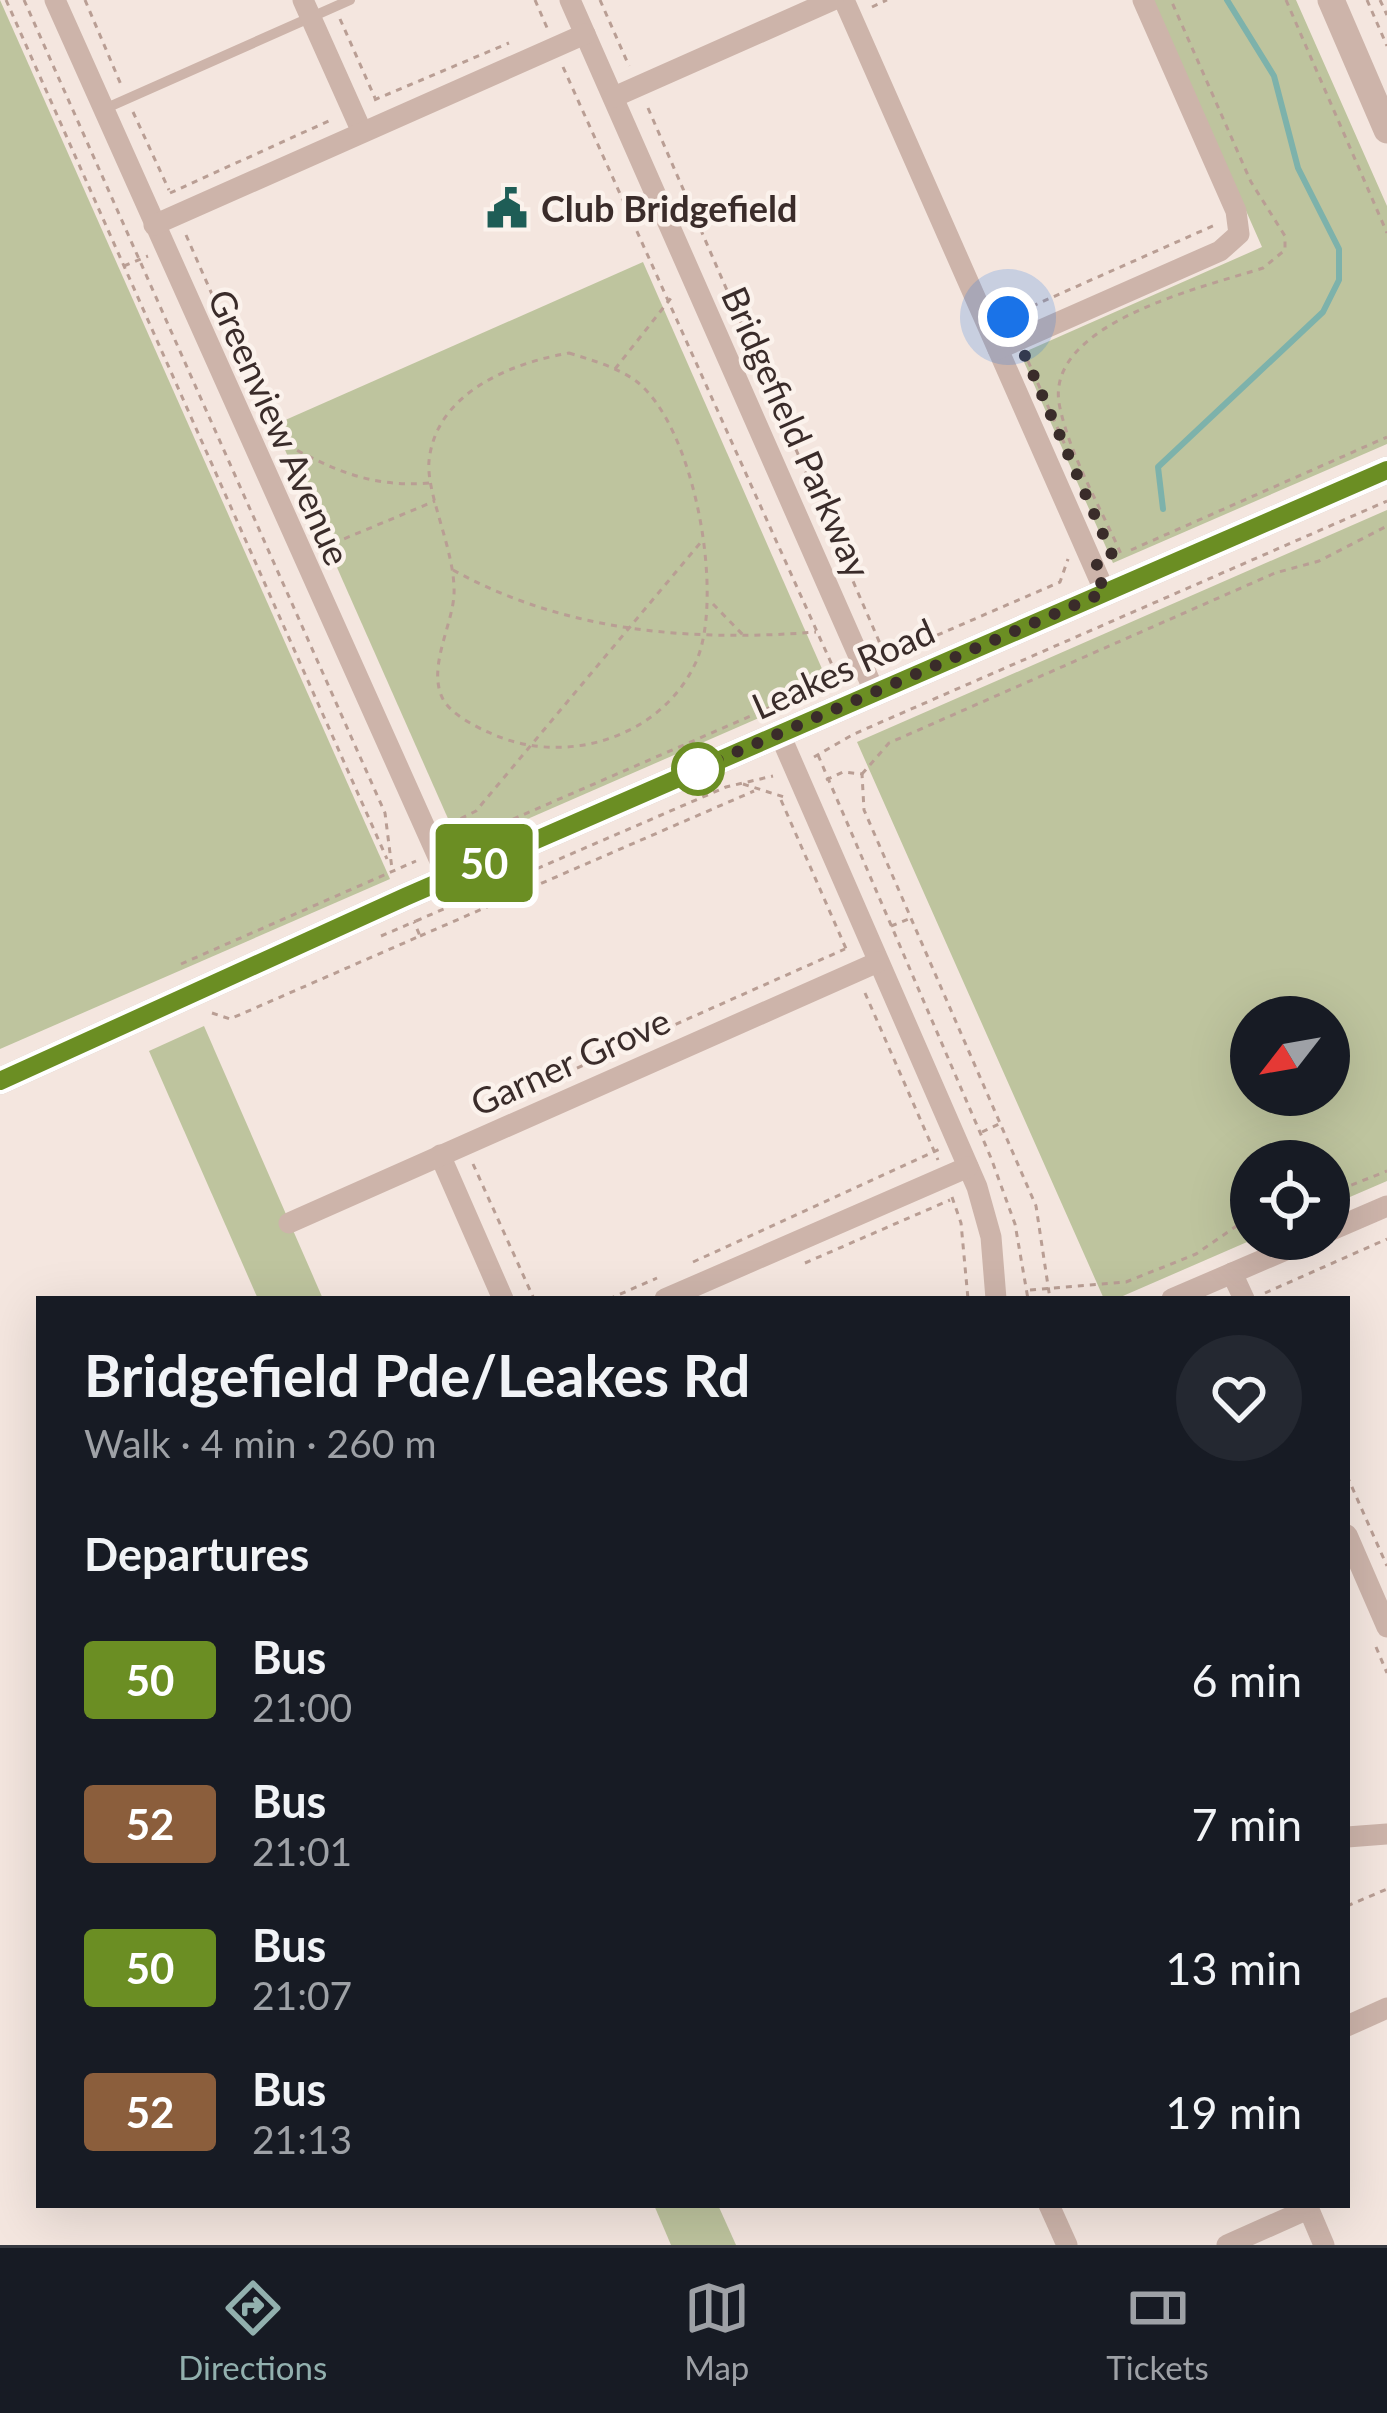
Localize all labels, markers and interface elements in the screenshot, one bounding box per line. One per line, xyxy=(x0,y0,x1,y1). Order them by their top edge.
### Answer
public building icon: Club Bridgefield xyxy=(484,185,530,231)
place label: Club Bridgefield xyxy=(541,186,797,230)
street label: Bridgefield Parkway xyxy=(713,280,881,585)
street label: Greenview Avenue xyxy=(200,282,360,572)
your location xyxy=(978,287,1038,347)
street label: Leakes Road xyxy=(745,608,941,728)
unlabelled marker xyxy=(673,744,723,794)
line badge: 50 xyxy=(430,824,538,902)
text: 50 xyxy=(460,838,508,888)
north arrow xyxy=(1230,996,1350,1116)
map controls xyxy=(1230,996,1350,1260)
street label: Garner Grove xyxy=(464,998,676,1124)
button: locate xyxy=(1230,1140,1350,1260)
button: heart xyxy=(1176,1335,1302,1461)
text: Bridgefield Pde/Leakes Rd xyxy=(84,1341,750,1409)
text: Walk · 4 min · 260 m xyxy=(84,1420,437,1466)
text: Departures xyxy=(84,1527,309,1581)
text: Bus xyxy=(252,1630,326,1684)
text: 6 min xyxy=(1191,1653,1302,1707)
text: 50 xyxy=(126,1655,174,1705)
text: 21:00 xyxy=(252,1684,352,1730)
text: Bus xyxy=(252,1774,326,1828)
text: 7 min xyxy=(1191,1797,1302,1851)
text: 52 xyxy=(126,1799,174,1849)
text: 21:01 xyxy=(252,1828,352,1874)
text: Bus xyxy=(252,1918,326,1972)
text: 13 min xyxy=(1165,1941,1302,1995)
text: 50 xyxy=(126,1943,174,1993)
text: 21:07 xyxy=(252,1972,352,2018)
text: Bus xyxy=(252,2062,326,2116)
text: 19 min xyxy=(1165,2085,1302,2139)
text: 52 xyxy=(126,2087,174,2137)
text: 21:13 xyxy=(252,2116,352,2162)
tab: Directions xyxy=(178,2275,327,2387)
tab: Map xyxy=(684,2275,750,2387)
tab: Tickets xyxy=(1106,2275,1209,2387)

